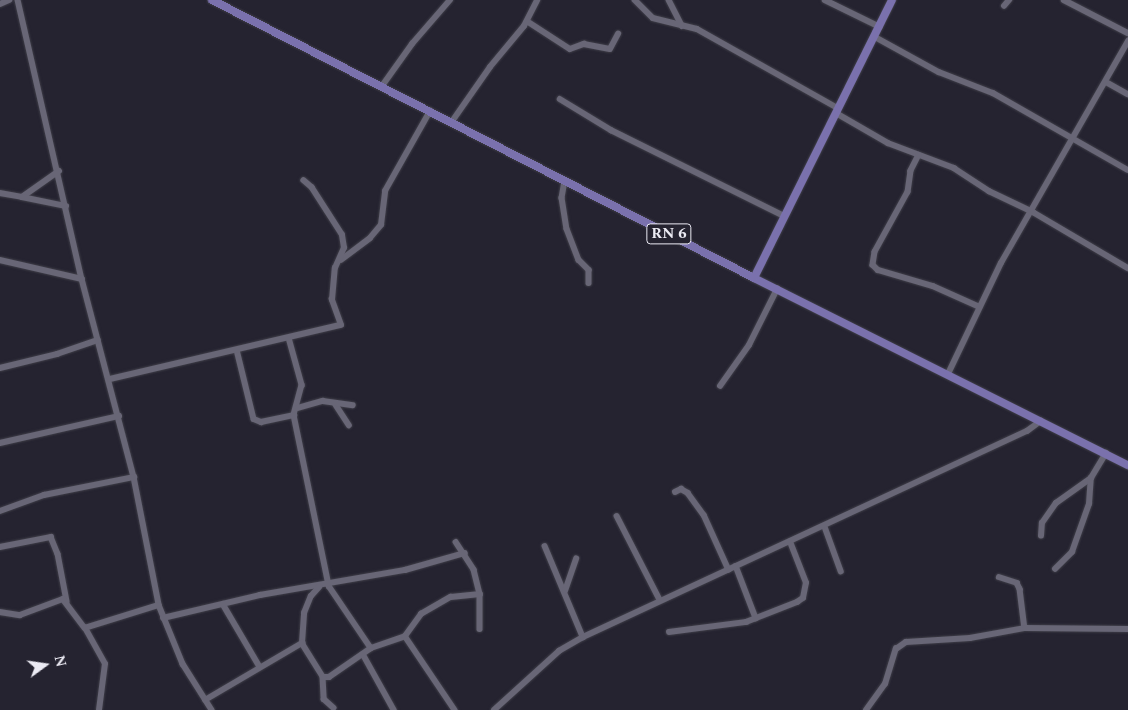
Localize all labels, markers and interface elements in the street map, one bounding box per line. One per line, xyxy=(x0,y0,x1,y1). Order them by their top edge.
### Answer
road number: RN 6 xyxy=(645,222,693,246)
north arrow xyxy=(20,640,70,690)
text: N xyxy=(48,653,72,669)

